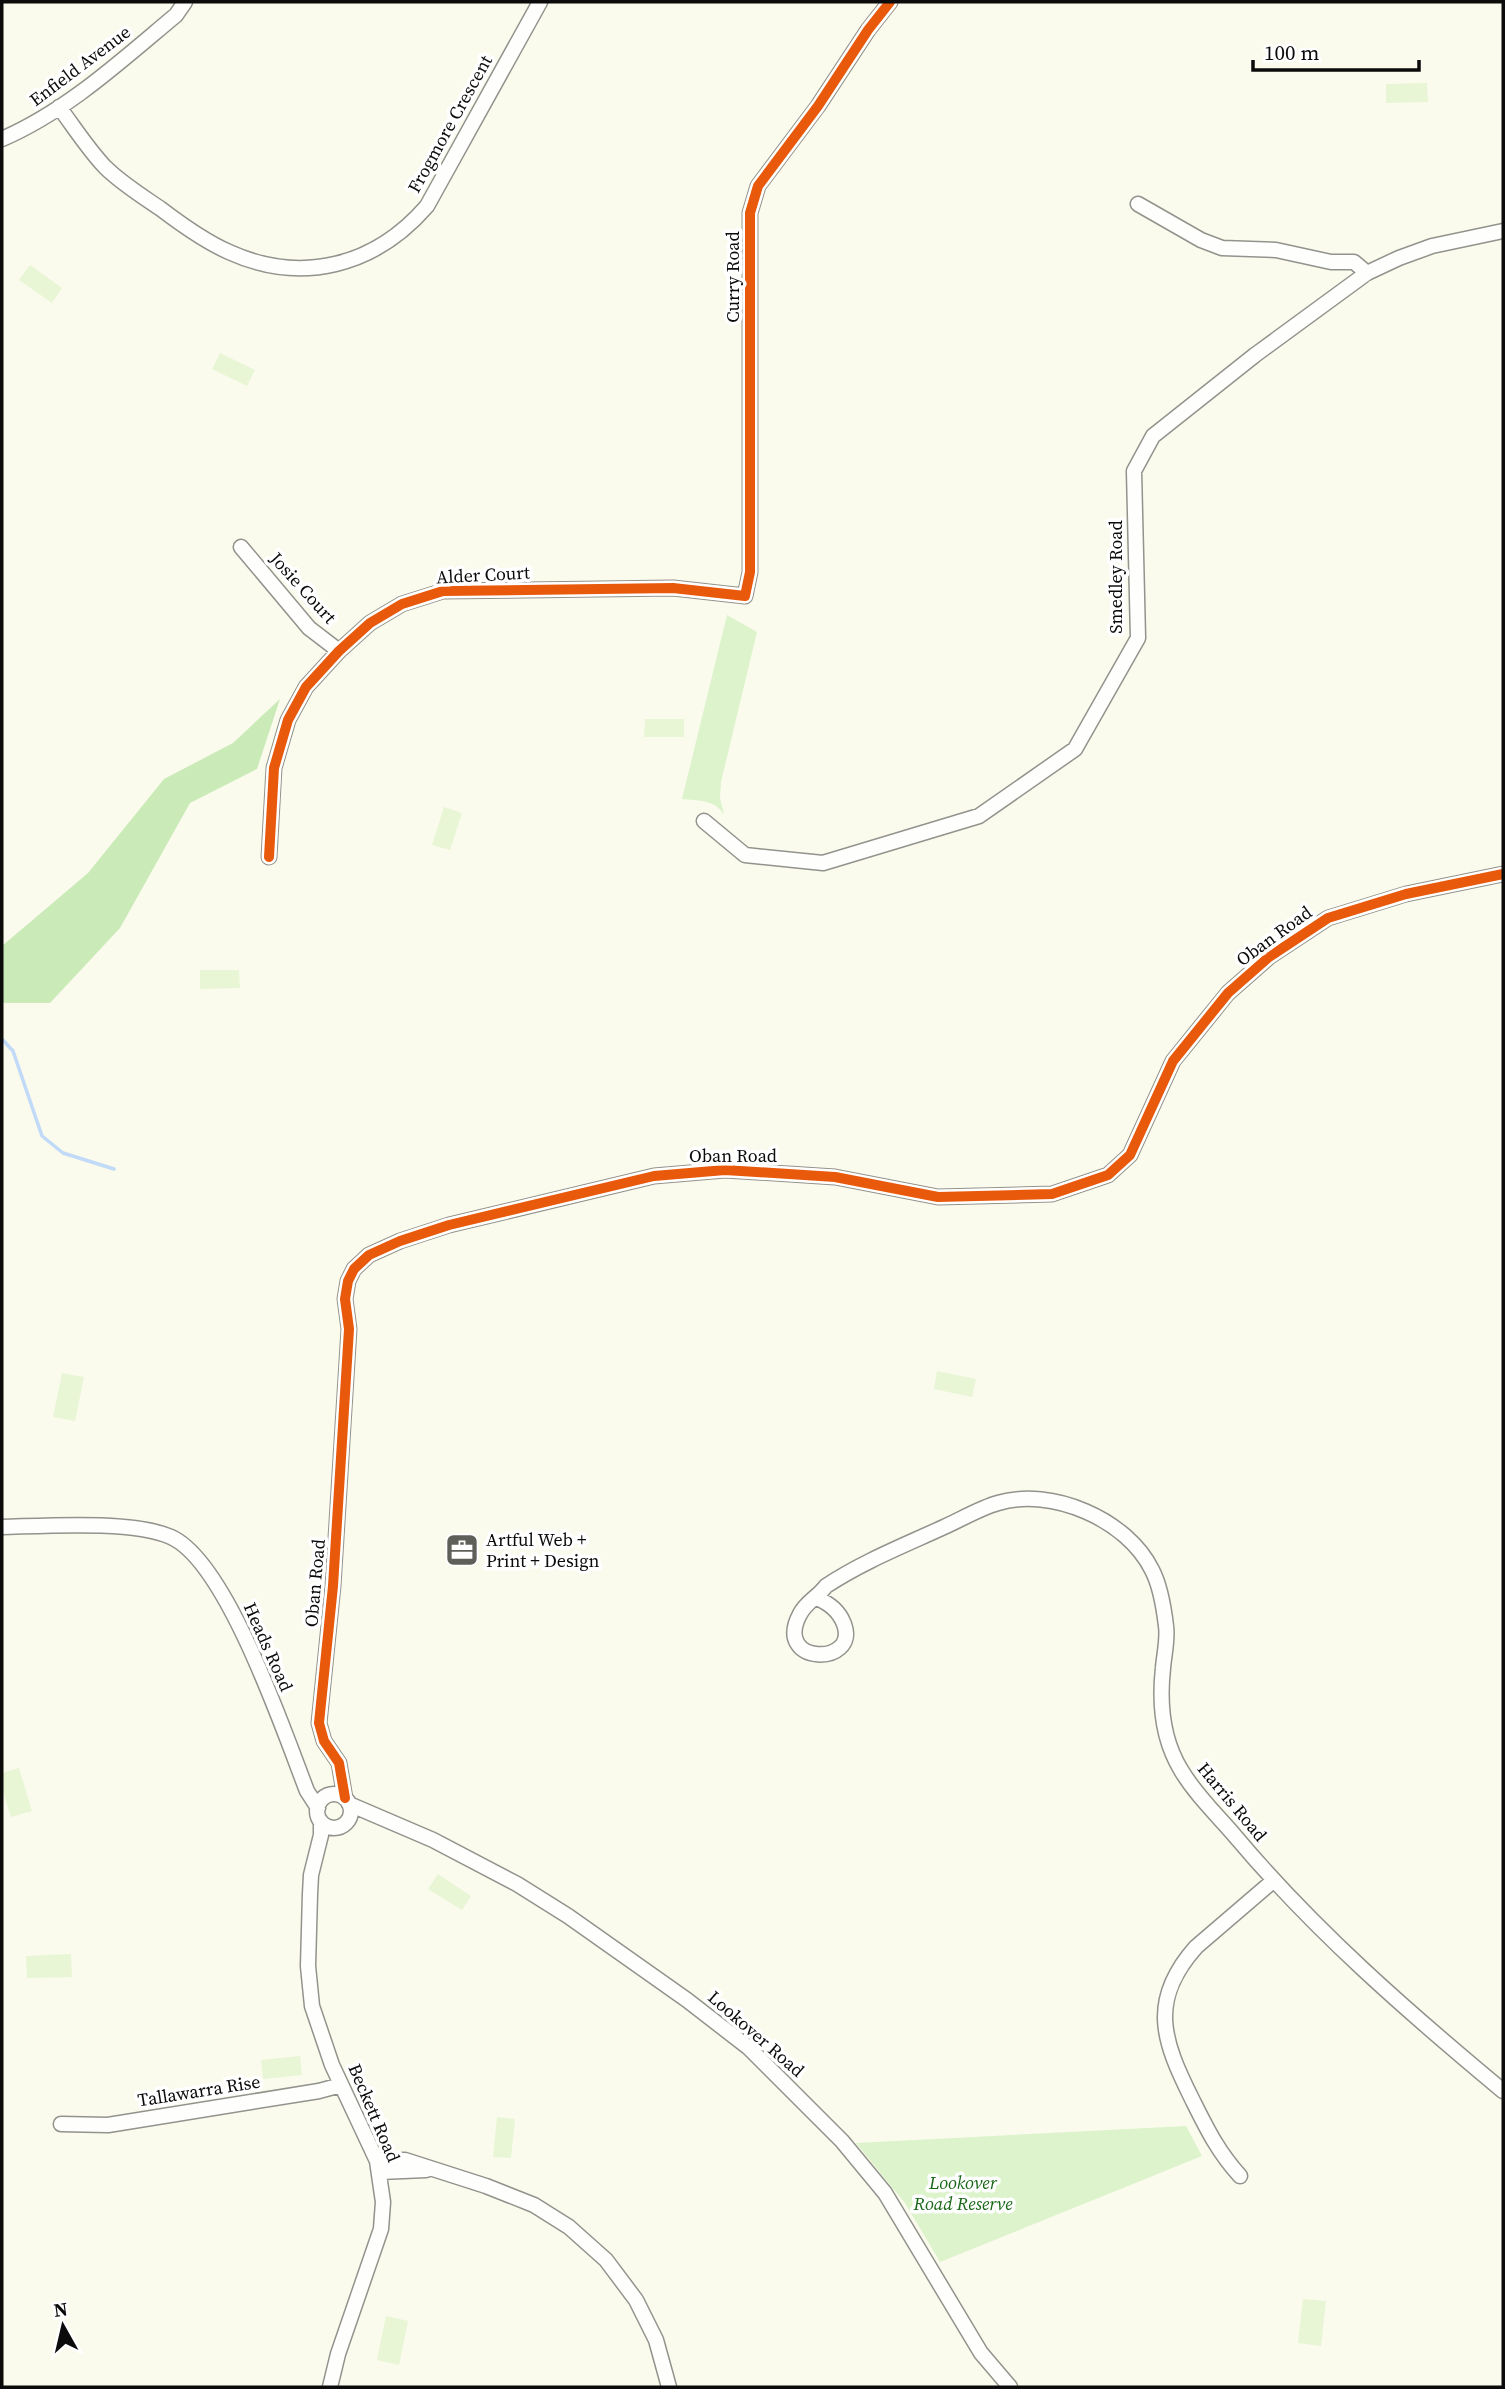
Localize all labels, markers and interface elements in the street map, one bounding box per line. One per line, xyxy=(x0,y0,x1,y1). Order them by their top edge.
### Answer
street label: Enfield Avenue xyxy=(24,19,135,112)
scale bar xyxy=(1253,28,1419,72)
text: 100 m xyxy=(1264,38,1319,67)
street label: Frogmore Crescent xyxy=(401,50,498,197)
street label: Curry Road xyxy=(720,231,745,323)
street label: Smedley Road xyxy=(1103,520,1128,634)
street label: Josie Court xyxy=(264,546,342,629)
street label: Alder Court xyxy=(435,560,531,589)
street label: Oban Road xyxy=(1231,900,1317,972)
street label: Oban Road xyxy=(689,1143,777,1168)
place label: Artful Web + Print + Design xyxy=(486,1527,599,1573)
office icon: Artful Web + Print + Design xyxy=(443,1531,481,1569)
street label: Oban Road xyxy=(298,1538,331,1628)
street label: Heads Road xyxy=(238,1598,299,1695)
street label: Harris Road xyxy=(1192,1757,1273,1847)
street label: Lookover Road xyxy=(703,1985,810,2082)
street label: Beckett Road xyxy=(343,2060,406,2166)
street label: Tallawarra Rise xyxy=(136,2068,262,2113)
park label: Lookover Road Reserve xyxy=(913,2170,1013,2216)
north arrow xyxy=(28,2291,98,2361)
text: N xyxy=(52,2295,69,2323)

